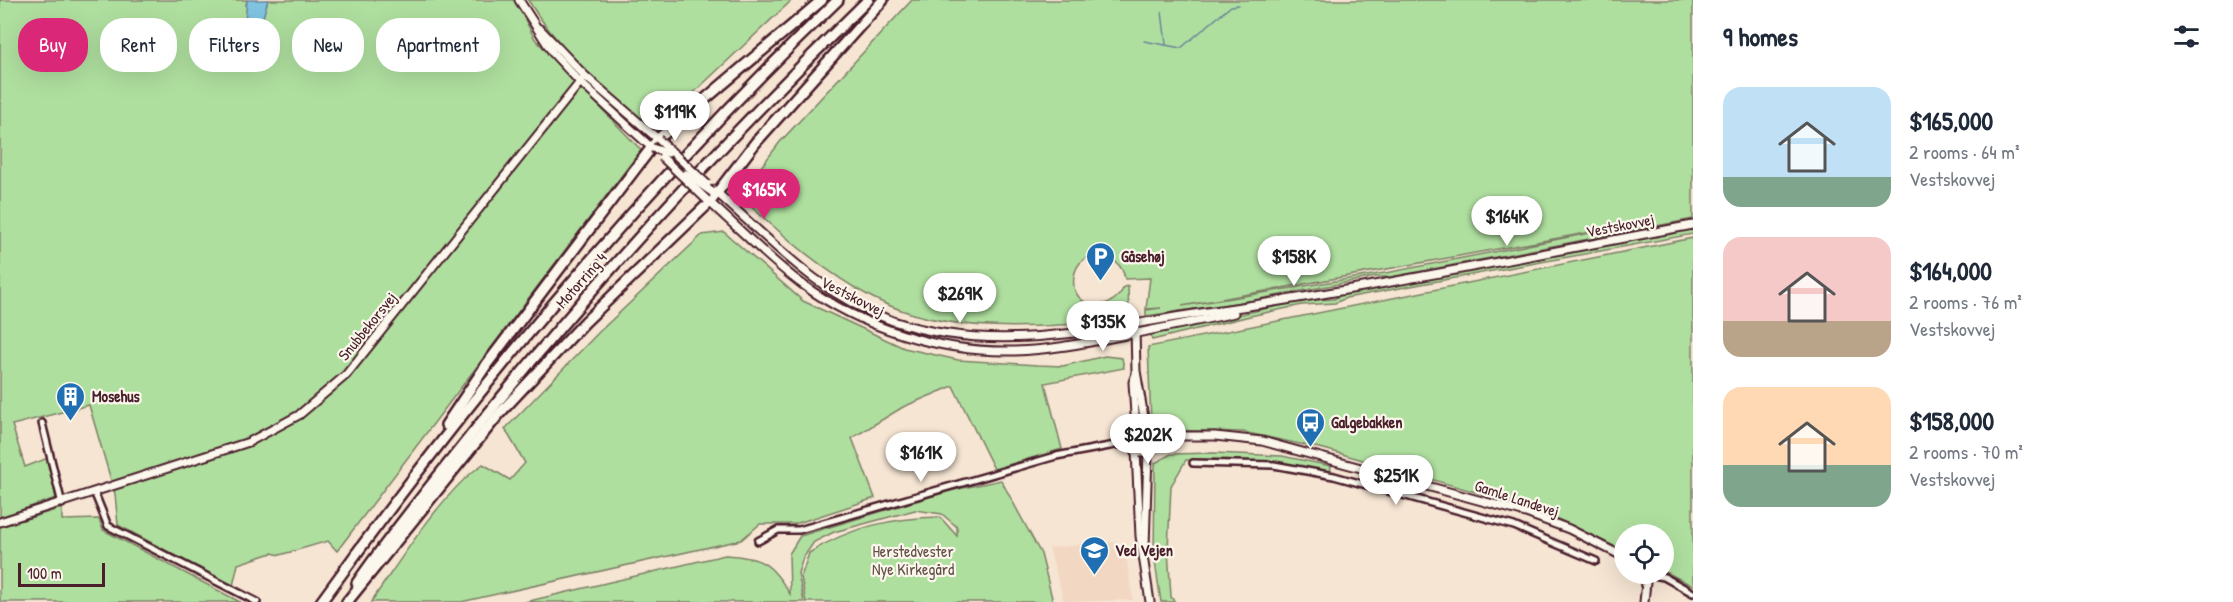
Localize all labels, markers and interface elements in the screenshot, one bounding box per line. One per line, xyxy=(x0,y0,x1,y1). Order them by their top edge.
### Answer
chip: Buy xyxy=(18,18,88,72)
chip: Rent xyxy=(100,18,177,72)
chip: Filters xyxy=(189,18,280,72)
chip: New xyxy=(292,18,364,72)
chip: Apartment xyxy=(376,18,500,72)
text: 9 homes xyxy=(1723,19,1798,54)
icon: filters xyxy=(2170,20,2203,53)
pin: $119K xyxy=(633,91,717,142)
text: $119K xyxy=(654,97,696,124)
text: $165,000 xyxy=(1909,103,1993,138)
icon: home xyxy=(1771,111,1843,183)
text: 2 rooms · 64 m² xyxy=(1909,138,2020,165)
text: Vestskovvej xyxy=(1909,165,1996,192)
pin: $165K xyxy=(722,169,806,220)
text: $165K xyxy=(742,175,786,202)
pin: $164K xyxy=(1465,196,1549,247)
text: $164K xyxy=(1485,202,1529,229)
street label: Vestskovvej xyxy=(1584,208,1656,242)
pin: $158K xyxy=(1252,236,1336,287)
parking icon: Gåsehøj xyxy=(1084,240,1116,282)
text: $158K xyxy=(1272,242,1316,269)
place label: Gåsehøj xyxy=(1121,245,1165,267)
street label: Motorring 4 xyxy=(550,247,612,313)
text: $164,000 xyxy=(1909,253,1992,288)
icon: home xyxy=(1771,261,1843,333)
street label: Vestskovvej xyxy=(817,270,889,322)
pin: $269K xyxy=(918,273,1002,324)
text: $269K xyxy=(937,279,983,306)
street label: Snubbekorsvej xyxy=(333,287,401,365)
text: 2 rooms · 76 m² xyxy=(1909,288,2022,315)
pin: $135K xyxy=(1061,301,1145,352)
text: $135K xyxy=(1080,307,1126,334)
text: Vestskovvej xyxy=(1909,315,1996,342)
building icon: Mosehus xyxy=(55,380,87,422)
place label: Mosehus xyxy=(92,385,141,407)
text: $158,000 xyxy=(1909,403,1994,438)
bus stop icon: Galgebakken xyxy=(1294,406,1326,448)
place label: Galgebakken xyxy=(1331,411,1402,434)
icon: home xyxy=(1771,411,1843,483)
pin: $202K xyxy=(1106,414,1190,465)
text: $202K xyxy=(1124,420,1172,447)
pin: $161K xyxy=(879,432,963,483)
text: $161K xyxy=(899,438,943,465)
text: 2 rooms · 70 m² xyxy=(1909,438,2023,465)
pin: $251K xyxy=(1354,455,1438,506)
text: $251K xyxy=(1373,461,1419,488)
text: Vestskovvej xyxy=(1909,465,1996,492)
street label: Gamle Landevej xyxy=(1472,474,1562,522)
map controls xyxy=(1614,524,1674,584)
button: locate xyxy=(1614,524,1674,584)
school or university icon: Ved Vejen xyxy=(1078,534,1110,576)
place label: Ved Vejen xyxy=(1115,539,1173,561)
park label: Herstedvester Nye Kirkegård xyxy=(872,540,954,580)
scale bar xyxy=(18,560,105,588)
text: 100 m xyxy=(27,562,62,584)

